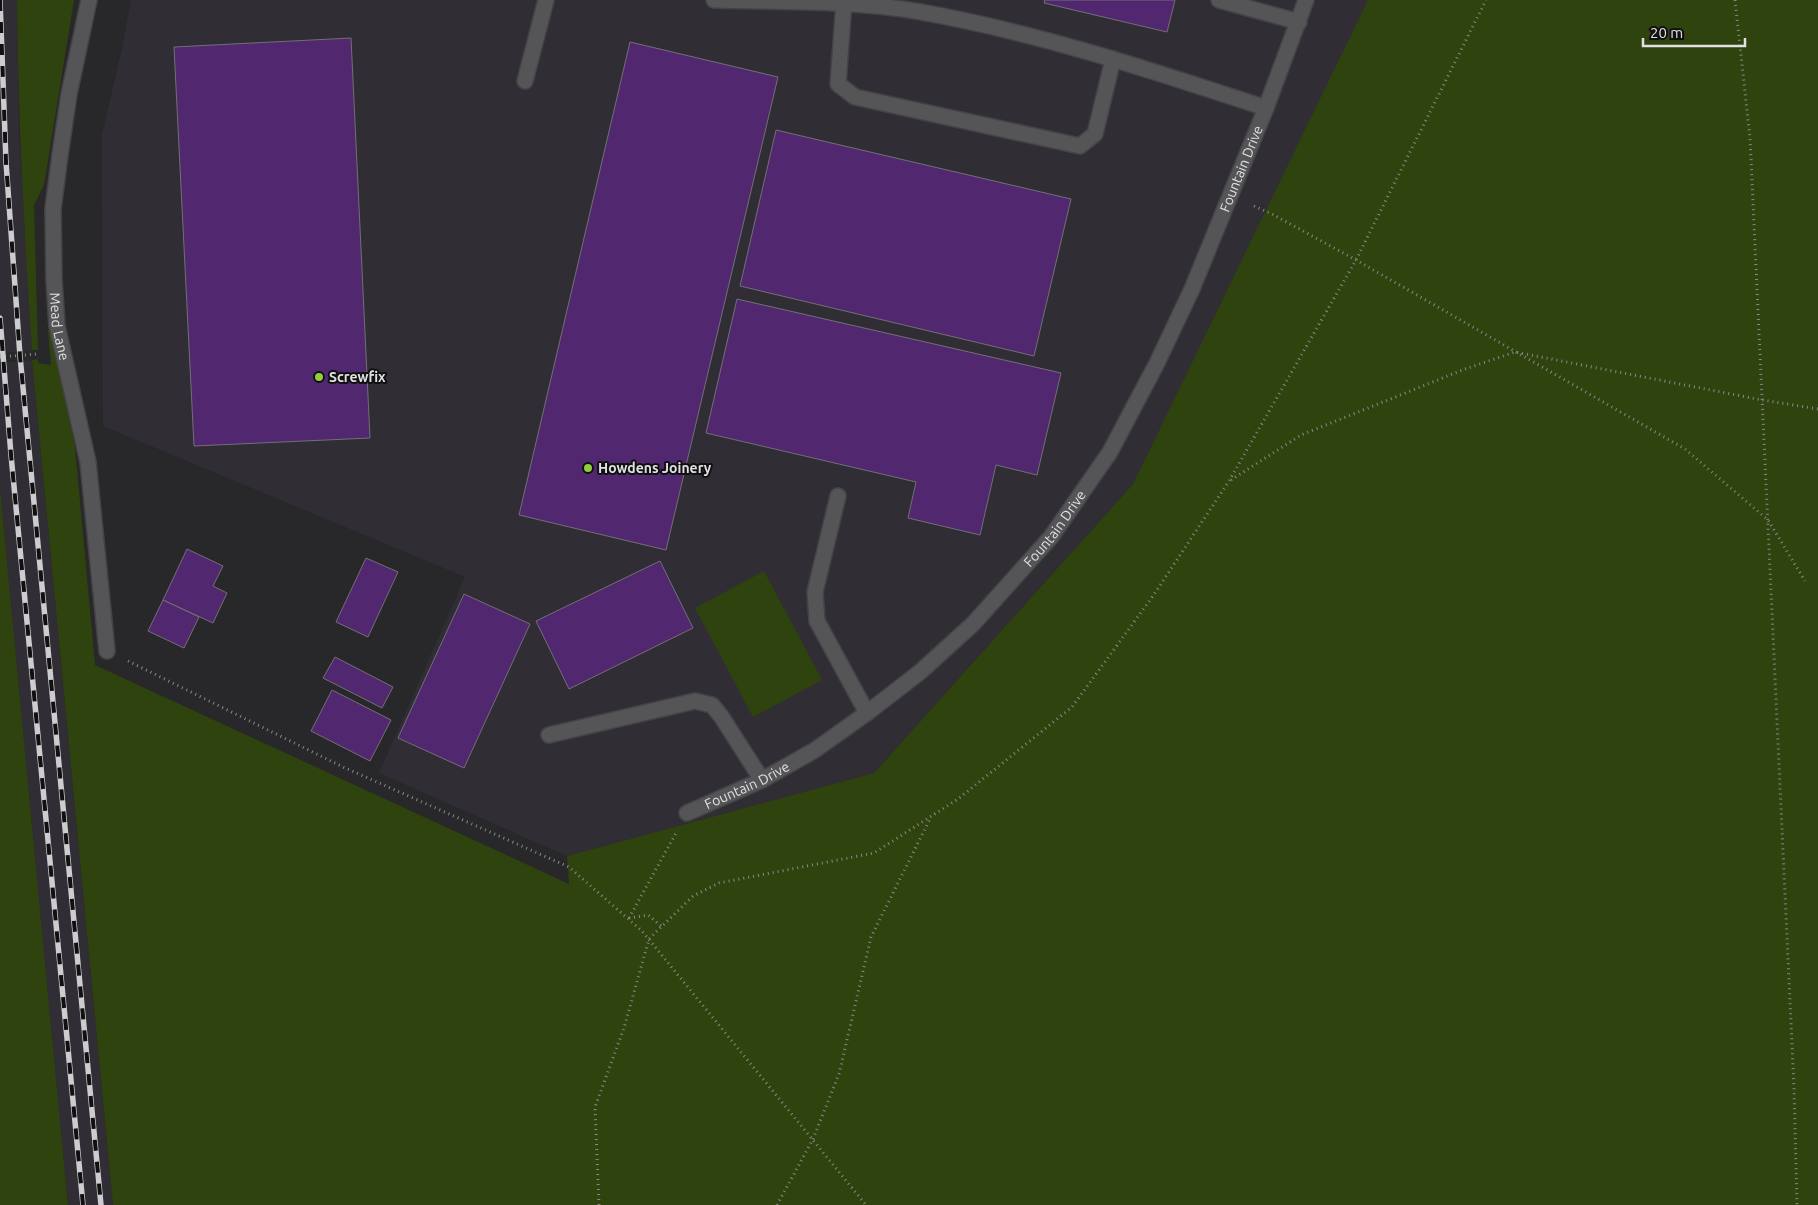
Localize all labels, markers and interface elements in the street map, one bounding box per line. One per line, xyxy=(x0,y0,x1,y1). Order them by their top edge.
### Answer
scale bar xyxy=(1643,15,1746,47)
text: 20 m xyxy=(1650,24,1683,41)
street label: Fountain Drive xyxy=(1216,123,1266,214)
street label: Mead Lane xyxy=(47,292,73,362)
place label: Screwfix xyxy=(329,369,386,385)
marker: Screwfix xyxy=(313,371,325,383)
place label: Howdens Joinery xyxy=(598,460,712,476)
marker: Howdens Joinery xyxy=(582,462,594,474)
street label: Fountain Drive xyxy=(1020,487,1089,570)
street label: Fountain Drive xyxy=(702,758,792,812)

